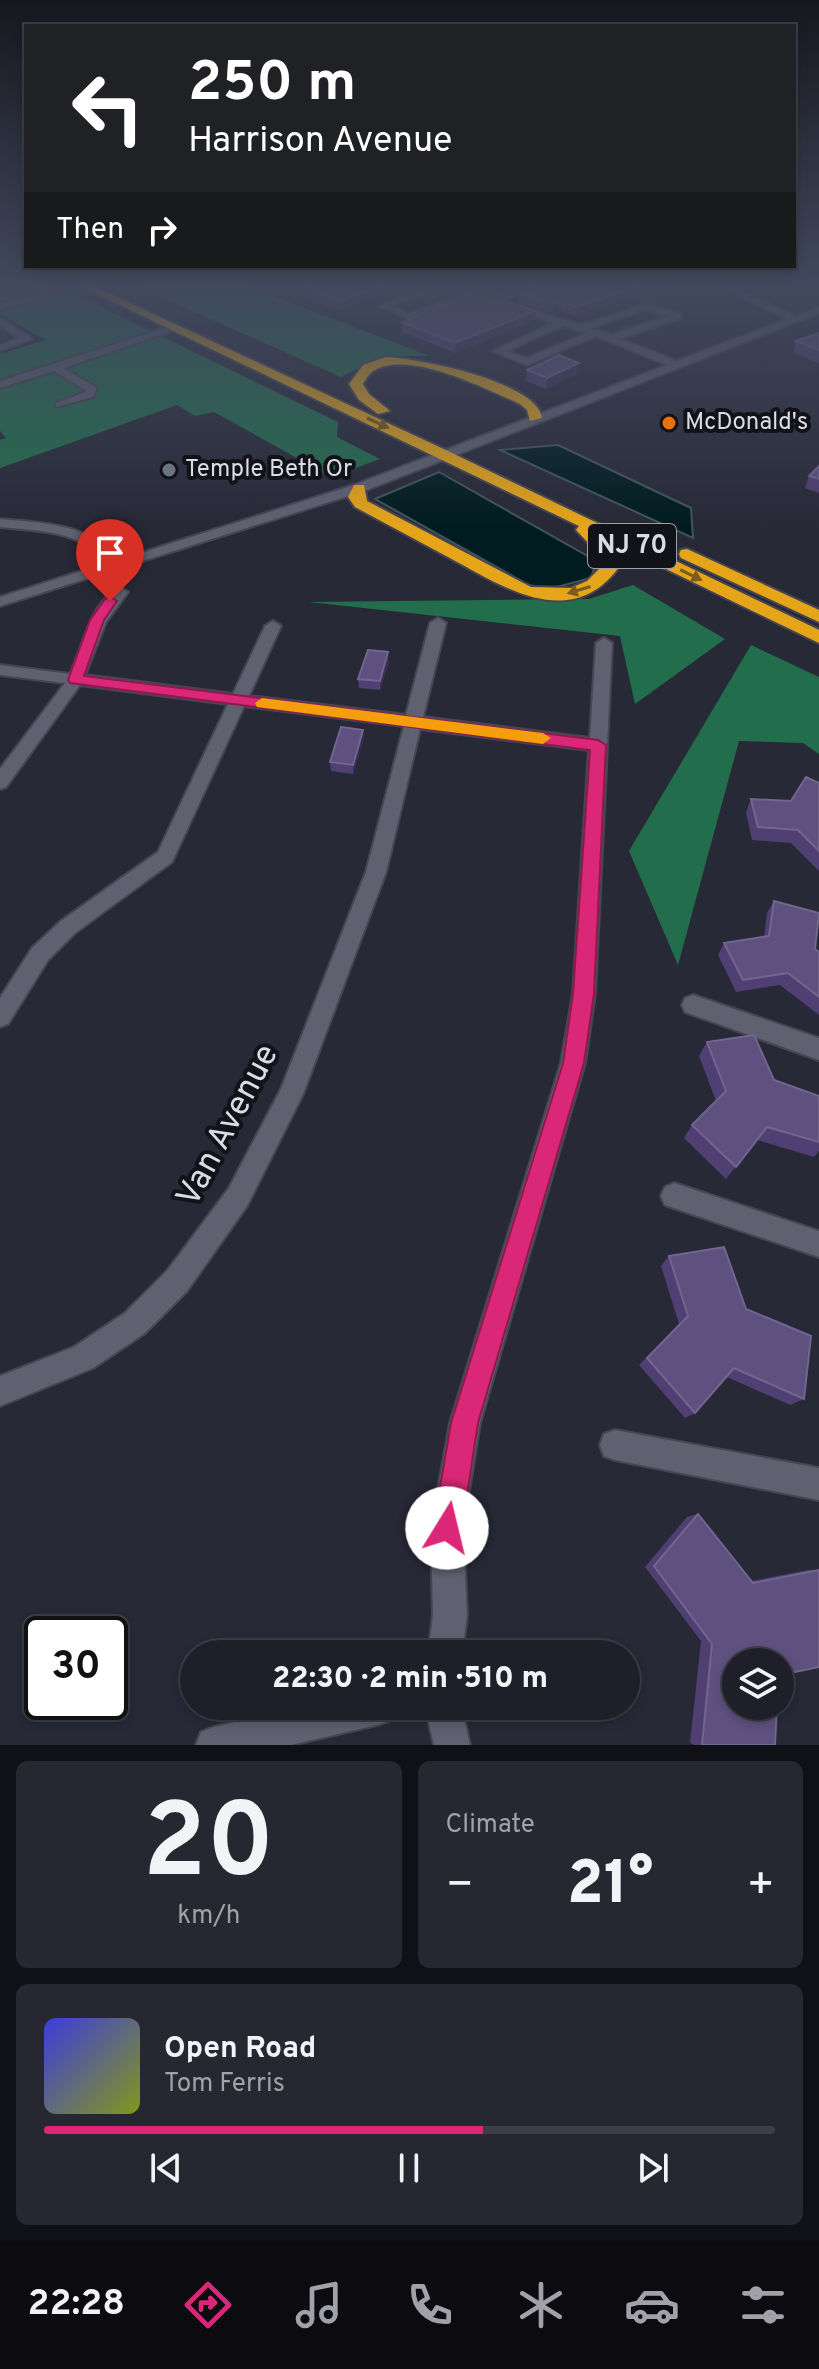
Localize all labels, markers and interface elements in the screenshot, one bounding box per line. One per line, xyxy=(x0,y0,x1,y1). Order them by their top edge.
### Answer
text: 250 m xyxy=(188,50,356,120)
icon: left xyxy=(56,56,160,160)
text: Harrison Avenue xyxy=(188,119,452,165)
icon: right xyxy=(140,208,184,252)
text: Then xyxy=(56,212,124,249)
place label: McDonald's xyxy=(685,408,808,438)
marker: McDonald's xyxy=(660,414,678,432)
one-way arrow xyxy=(366,416,389,430)
place label: Temple Beth Or xyxy=(185,455,352,485)
marker: Temple Beth Or xyxy=(160,461,178,479)
pin xyxy=(76,519,144,601)
road number: NJ 70 xyxy=(588,524,676,568)
icon: arrive xyxy=(88,531,132,575)
one-way arrow xyxy=(680,568,703,581)
one-way arrow xyxy=(567,584,591,597)
street label: Van Avenue xyxy=(168,1038,290,1214)
position arrow xyxy=(405,1486,489,1570)
speed limit sign: 30 xyxy=(24,1616,128,1720)
map controls xyxy=(722,1648,794,1720)
button: layers xyxy=(722,1648,794,1720)
text: 22:30 · 2 min · 510 m xyxy=(272,1661,548,1698)
text: 20 xyxy=(143,1782,275,1914)
text: Climate xyxy=(446,1809,535,1842)
text: 21° xyxy=(567,1849,653,1925)
text: − xyxy=(446,1859,474,1915)
text: + xyxy=(747,1859,775,1915)
text: km/h xyxy=(177,1900,240,1933)
text: Open Road xyxy=(164,2031,316,2068)
text: Tom Ferris xyxy=(164,2068,285,2101)
icon: previous xyxy=(144,2146,188,2190)
icon: pause xyxy=(387,2146,431,2190)
icon: next xyxy=(631,2146,675,2190)
icon: directions xyxy=(180,2277,236,2333)
icon: music xyxy=(291,2277,347,2333)
icon: phone xyxy=(402,2277,458,2333)
icon: climate xyxy=(513,2277,569,2333)
icon: car xyxy=(624,2277,680,2333)
icon: filters xyxy=(735,2277,791,2333)
text: 22:28 xyxy=(28,2282,125,2328)

